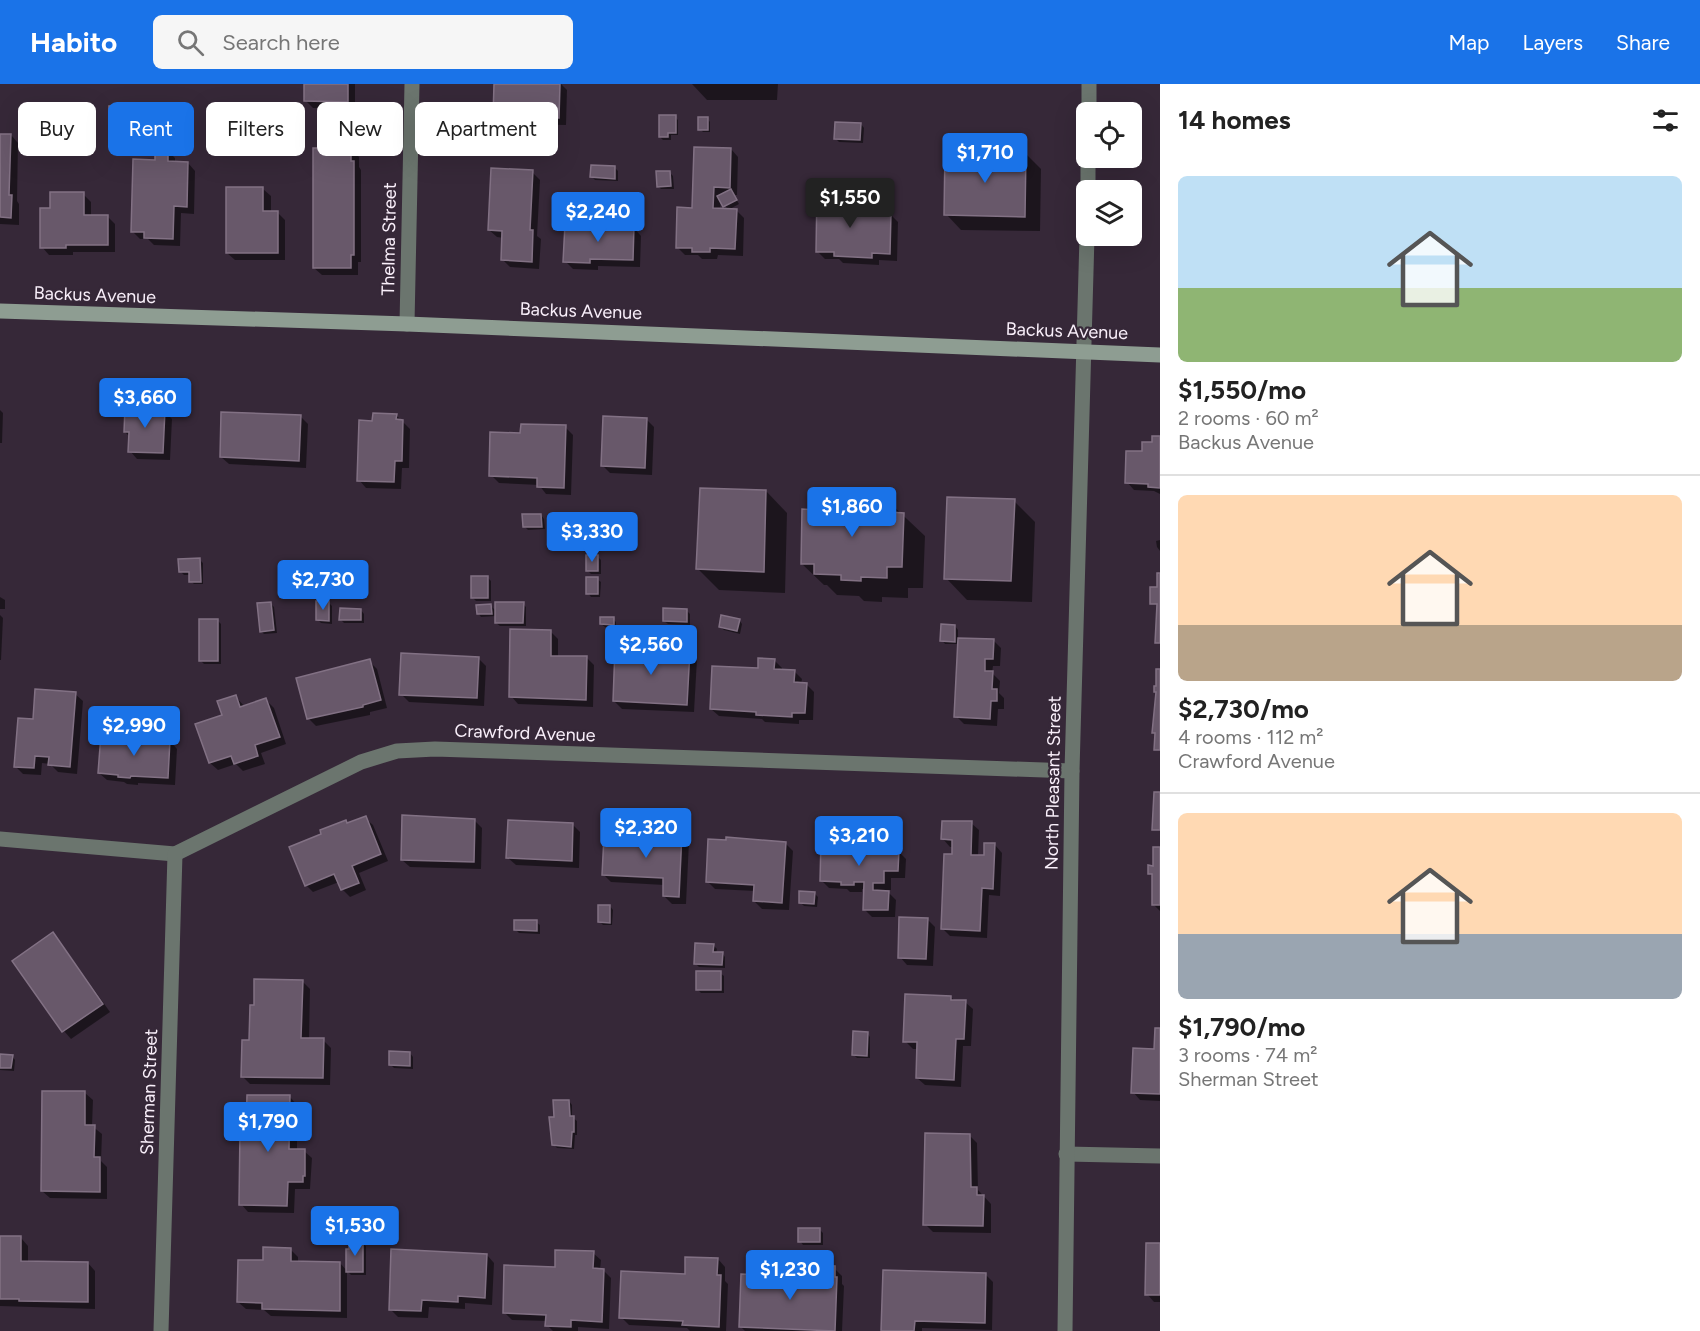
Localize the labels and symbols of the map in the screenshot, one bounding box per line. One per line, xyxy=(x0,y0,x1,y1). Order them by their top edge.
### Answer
pin: $1,710 xyxy=(936,133,1034,184)
pin: $1,550 xyxy=(801,178,899,229)
street label: Thelma Street xyxy=(377,182,401,296)
pin: $2,240 xyxy=(549,192,647,243)
street label: Backus Avenue xyxy=(33,282,157,308)
street label: Backus Avenue xyxy=(519,298,643,324)
street label: Backus Avenue xyxy=(1005,318,1129,344)
pin: $3,660 xyxy=(96,378,194,429)
pin: $1,860 xyxy=(803,487,901,538)
pin: $3,330 xyxy=(543,512,641,563)
pin: $2,730 xyxy=(274,560,372,611)
pin: $2,560 xyxy=(602,625,700,676)
street label: North Pleasant Street xyxy=(1040,695,1066,870)
pin: $2,990 xyxy=(85,706,183,757)
street label: Crawford Avenue xyxy=(454,720,596,746)
pin: $2,320 xyxy=(597,808,695,859)
pin: $3,210 xyxy=(810,816,908,867)
street label: Sherman Street xyxy=(136,1028,162,1156)
pin: $1,790 xyxy=(219,1102,317,1153)
pin: $1,530 xyxy=(306,1206,404,1257)
pin: $1,230 xyxy=(741,1250,839,1301)

